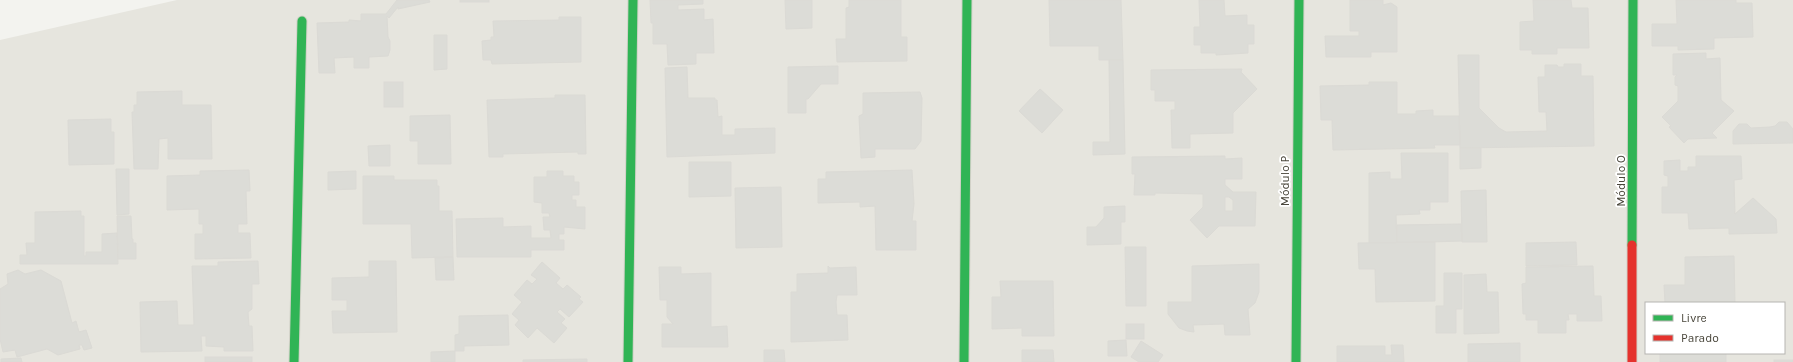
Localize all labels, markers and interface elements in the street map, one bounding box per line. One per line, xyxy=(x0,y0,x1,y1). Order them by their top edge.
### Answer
street label: Módulo P xyxy=(1278,155,1292,206)
street label: Módulo O xyxy=(1614,155,1628,207)
legend xyxy=(1645,302,1785,354)
text: Livre xyxy=(1681,311,1707,325)
text: Parado xyxy=(1681,331,1719,345)

